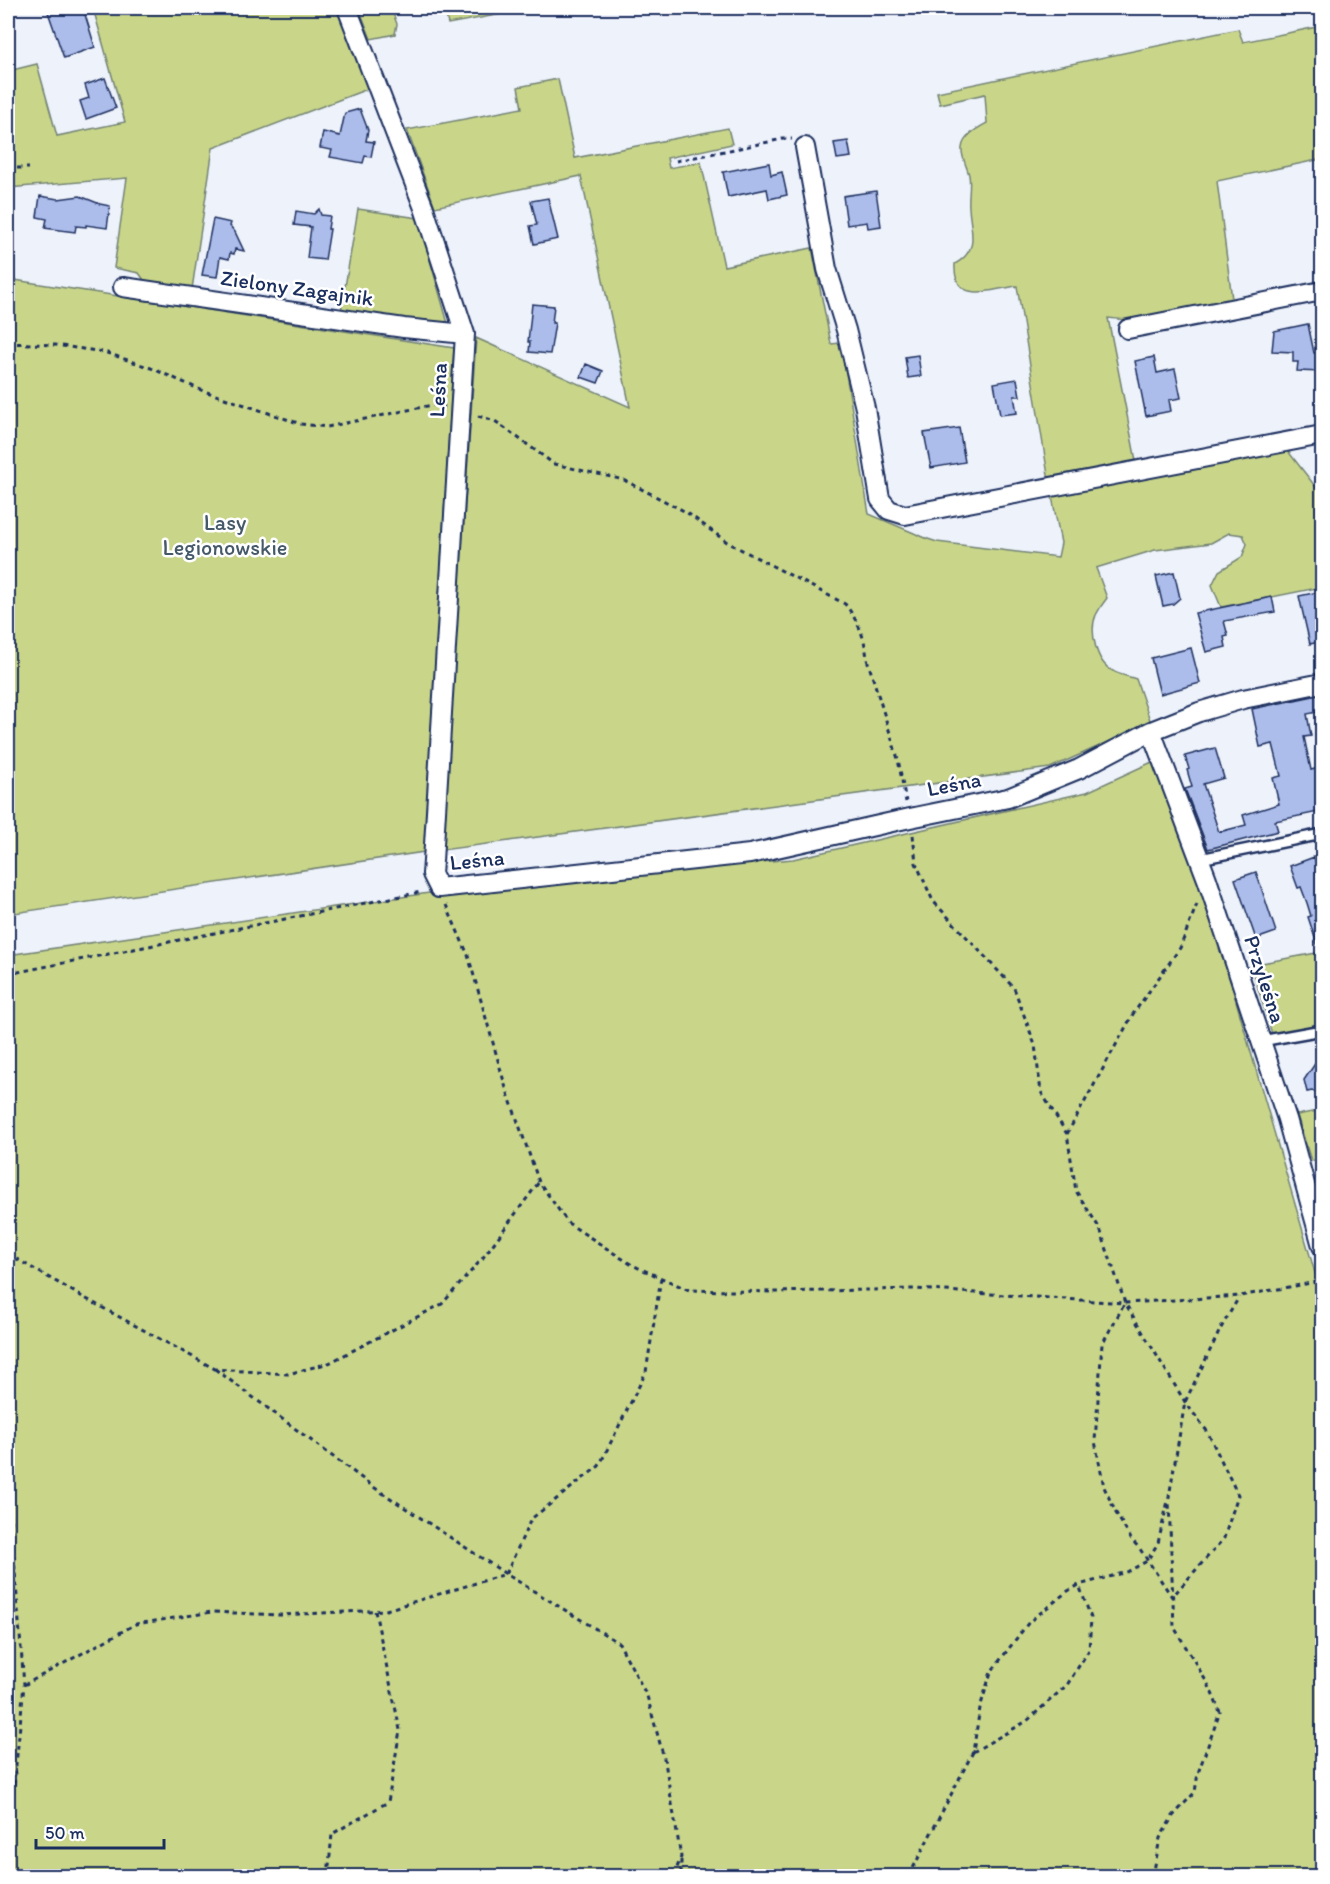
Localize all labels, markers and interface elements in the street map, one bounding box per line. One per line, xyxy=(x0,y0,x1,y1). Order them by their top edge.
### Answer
street label: Zielony Zagajnik xyxy=(219,264,376,312)
street label: Leśna xyxy=(423,362,453,418)
park label: Lasy Legionowskie xyxy=(163,509,287,561)
street label: Leśna xyxy=(925,766,984,802)
street label: Leśna xyxy=(448,844,506,876)
street label: Przyleśna xyxy=(1238,932,1292,1026)
scale bar xyxy=(36,1812,164,1850)
text: 50 m xyxy=(45,1822,85,1844)

